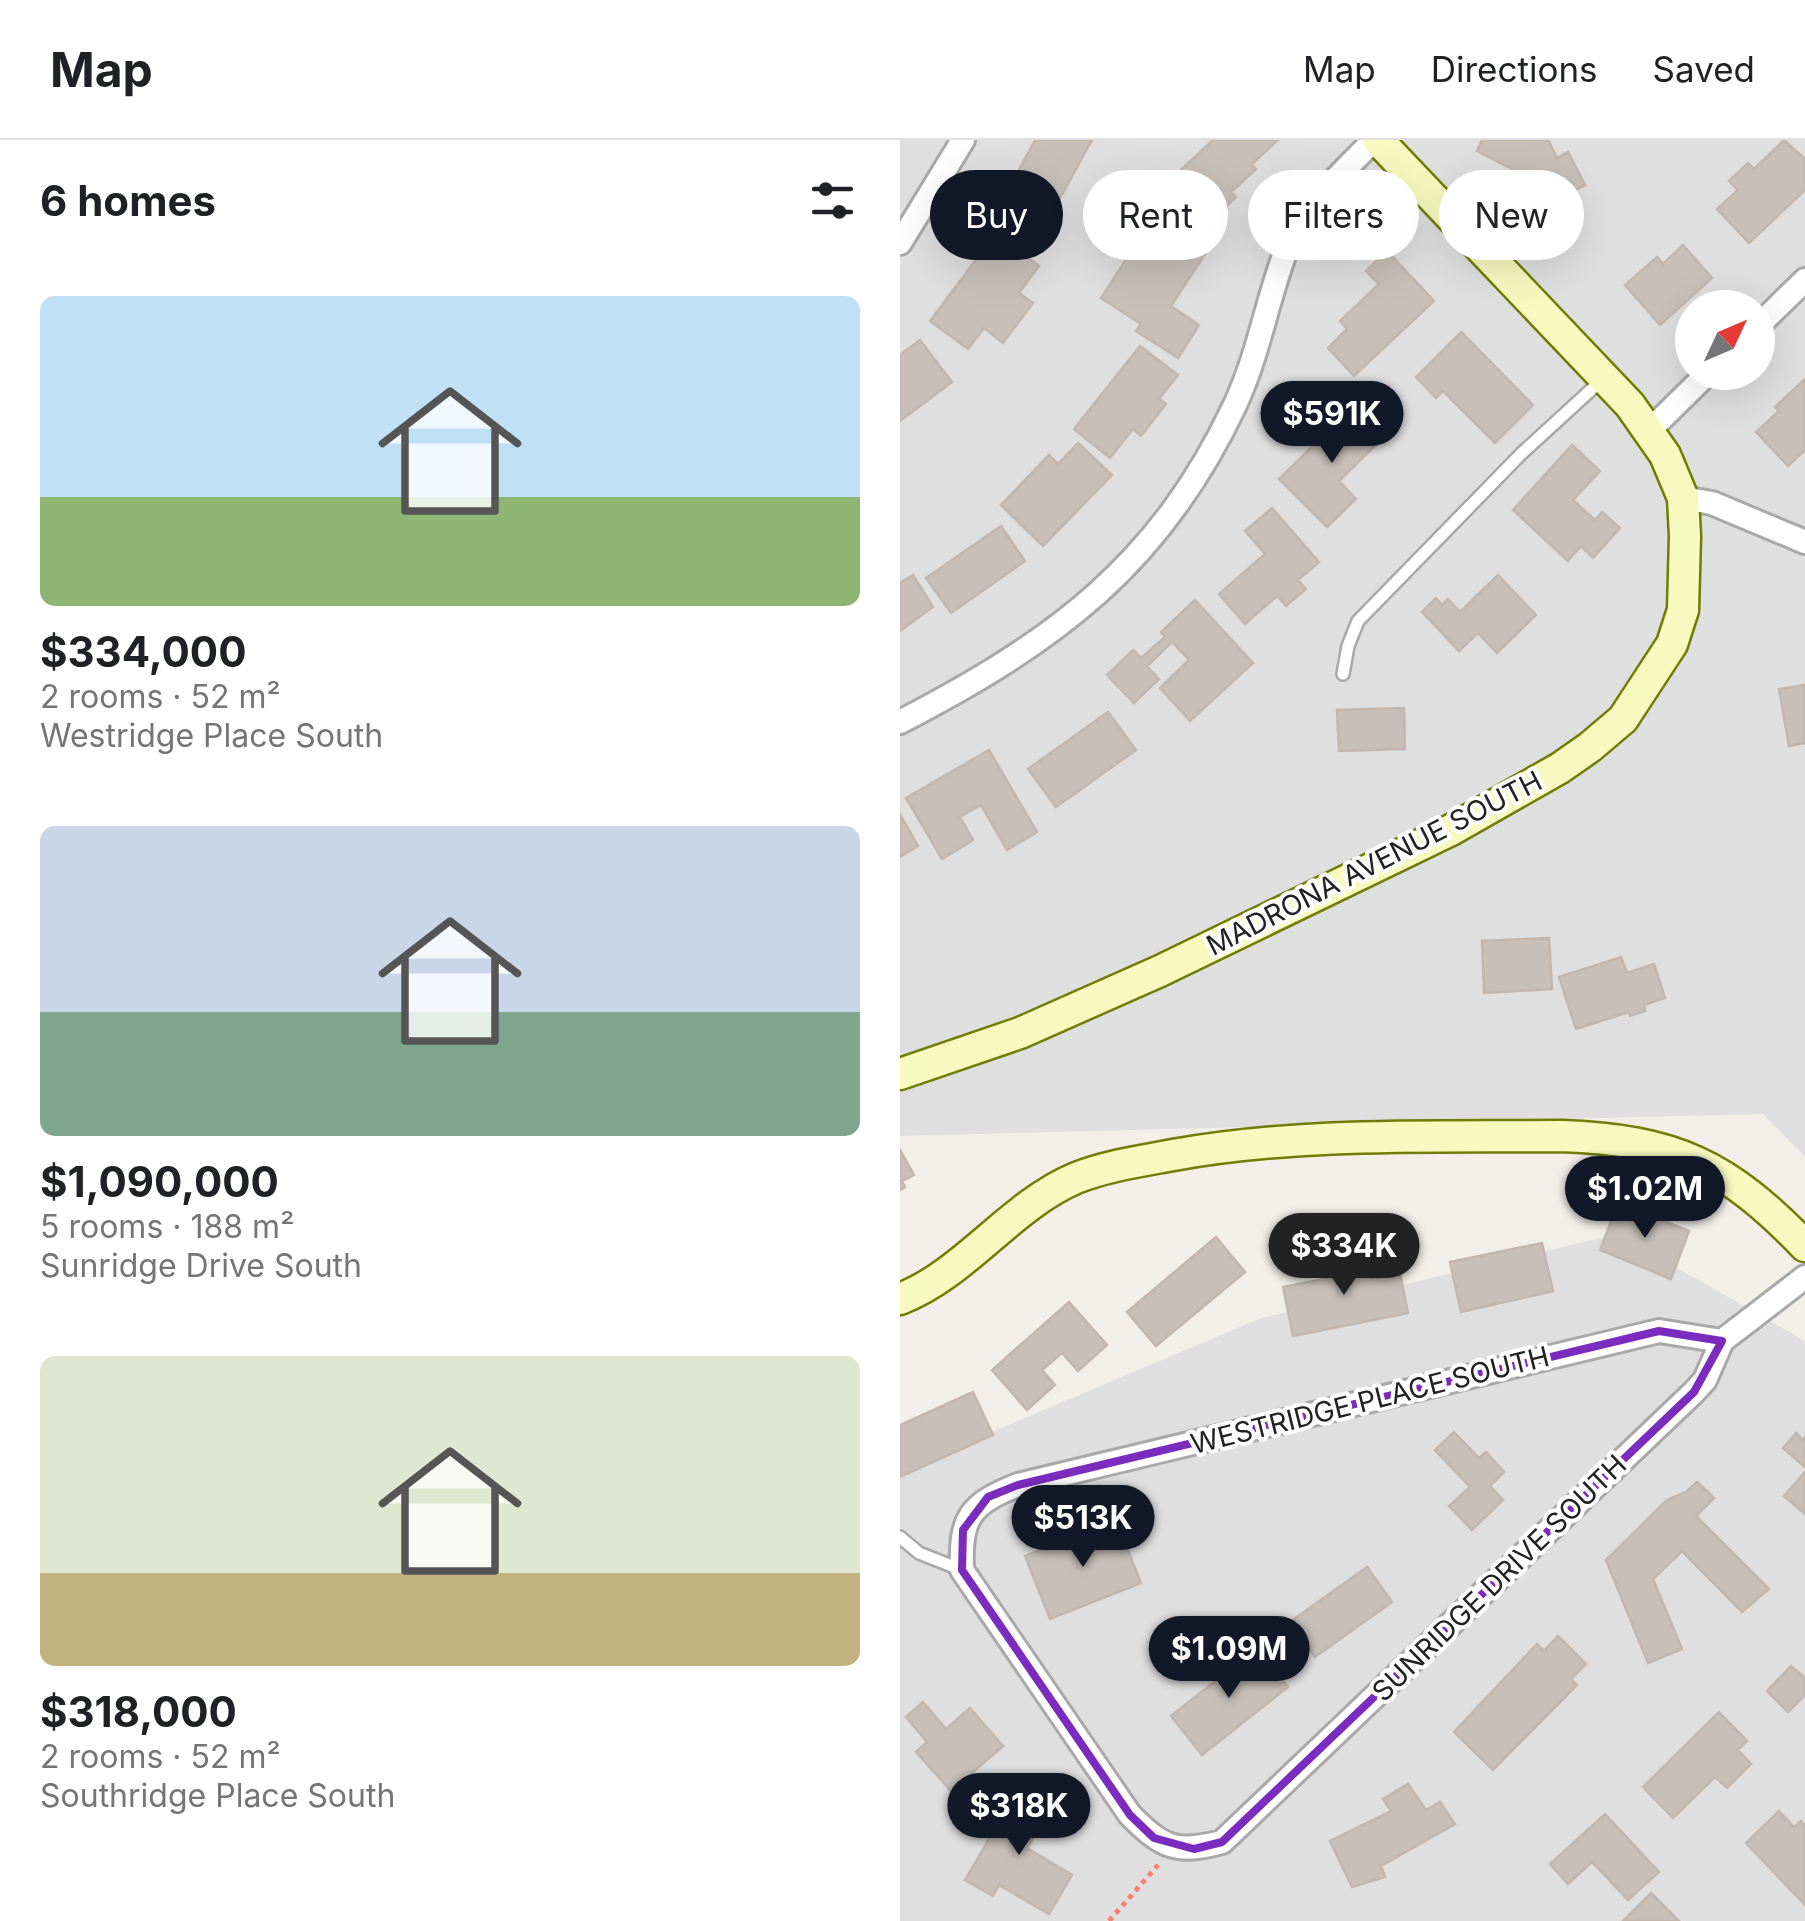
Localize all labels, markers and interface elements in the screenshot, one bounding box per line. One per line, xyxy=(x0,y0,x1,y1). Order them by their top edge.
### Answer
text: Map xyxy=(50,40,153,99)
text: Map xyxy=(1303,48,1376,90)
text: Directions xyxy=(1431,48,1598,90)
text: Saved xyxy=(1653,48,1755,90)
chip: Buy xyxy=(930,170,1063,260)
chip: Rent xyxy=(1083,170,1228,260)
chip: Filters xyxy=(1248,170,1419,260)
chip: New xyxy=(1439,170,1584,260)
icon: filters xyxy=(805,173,860,228)
text: 6 homes xyxy=(40,175,216,226)
north arrow xyxy=(1675,290,1775,390)
map controls xyxy=(1675,290,1775,390)
icon: home xyxy=(360,361,540,541)
pin: $591K xyxy=(1262,381,1402,466)
text: $591K xyxy=(1283,394,1382,433)
text: $334,000 xyxy=(40,626,246,677)
text: 2 rooms · 52 m² xyxy=(40,677,281,716)
text: Westridge Place South xyxy=(40,716,383,755)
street label: MADRONA AVENUE SOUTH xyxy=(1201,763,1547,963)
icon: home xyxy=(360,891,540,1071)
text: $1,090,000 xyxy=(40,1156,279,1207)
pin: $1.02M xyxy=(1564,1156,1726,1241)
text: $1.02M xyxy=(1587,1169,1703,1208)
text: 5 rooms · 188 m² xyxy=(40,1207,294,1246)
pin: $334K xyxy=(1274,1213,1414,1298)
text: $334K xyxy=(1291,1226,1397,1265)
text: Sunridge Drive South xyxy=(40,1246,362,1285)
street label: WESTRIDGE PLACE SOUTH xyxy=(1187,1339,1553,1461)
icon: home xyxy=(360,1421,540,1601)
street label: SUNRIDGE DRIVE SOUTH xyxy=(1365,1448,1633,1708)
pin: $513K xyxy=(1013,1485,1153,1570)
text: $513K xyxy=(1034,1498,1132,1537)
pin: $1.09M xyxy=(1148,1616,1310,1701)
text: $1.09M xyxy=(1171,1629,1287,1668)
text: $318,000 xyxy=(40,1686,237,1737)
text: 2 rooms · 52 m² xyxy=(40,1737,281,1776)
pin: $318K xyxy=(949,1773,1089,1858)
text: Southridge Place South xyxy=(40,1776,395,1815)
text: $318K xyxy=(969,1786,1069,1825)

